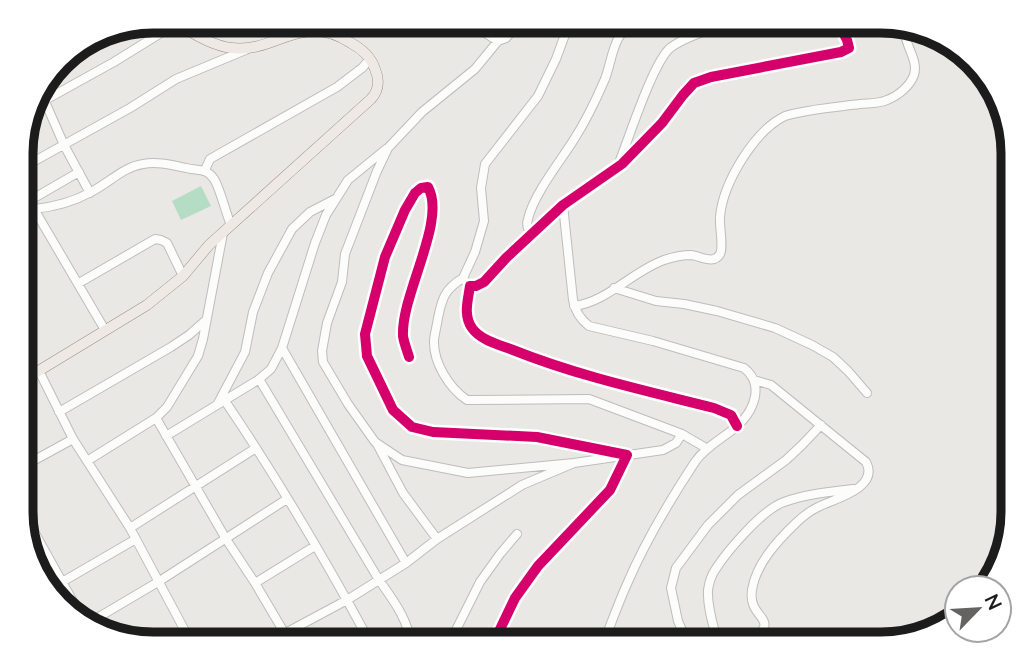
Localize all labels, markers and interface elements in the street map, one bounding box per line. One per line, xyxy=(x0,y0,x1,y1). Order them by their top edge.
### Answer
north arrow xyxy=(943,574,1013,644)
text: N xyxy=(980,590,1007,613)

